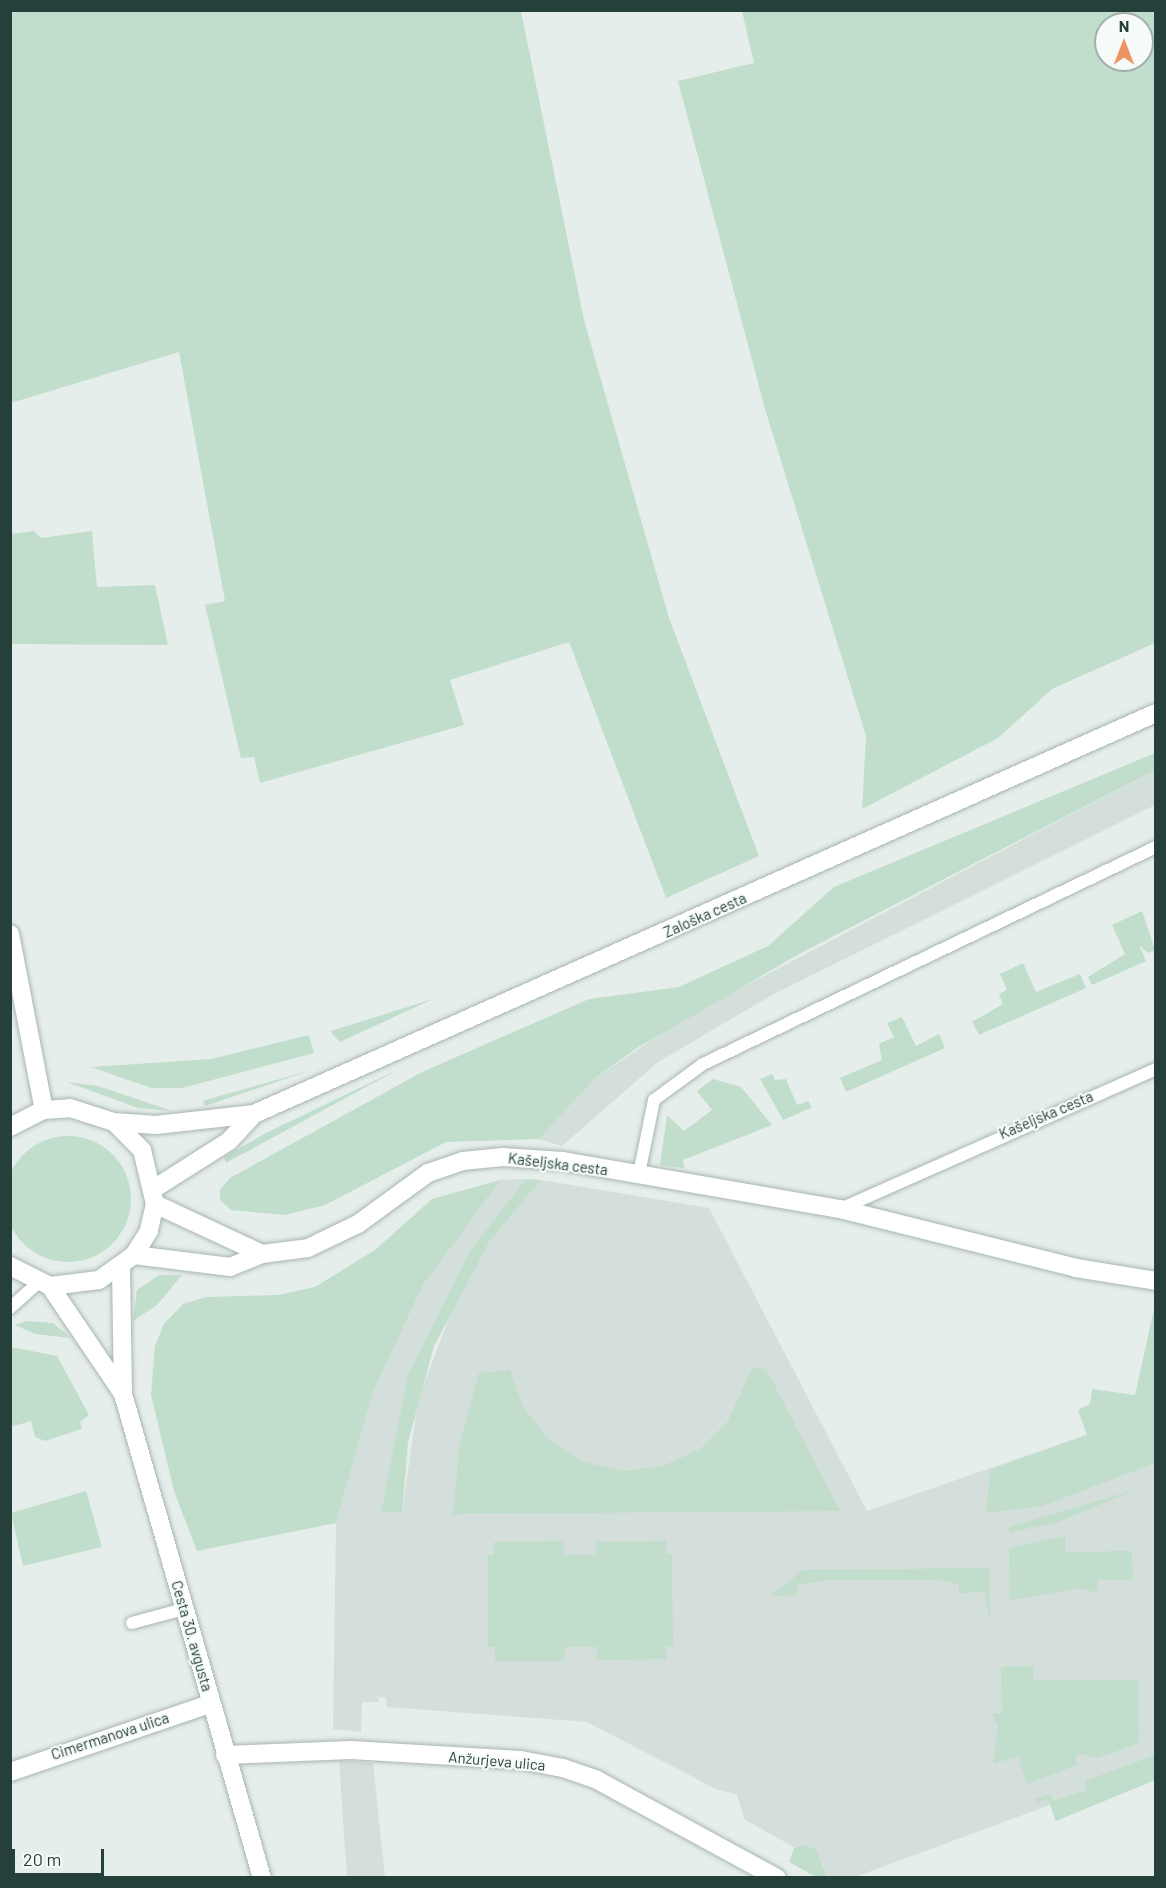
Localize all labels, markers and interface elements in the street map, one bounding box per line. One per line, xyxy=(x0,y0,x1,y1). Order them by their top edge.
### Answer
north arrow xyxy=(1094,12,1154,72)
text: N xyxy=(1119,16,1129,35)
street label: Zaloška cesta xyxy=(661,889,749,941)
street label: Kašeljska cesta xyxy=(996,1087,1096,1143)
street label: Kašeljska cesta xyxy=(507,1149,609,1179)
street label: Cesta 30. avgusta xyxy=(168,1579,216,1693)
street label: Cimermanova ulica xyxy=(49,1708,171,1764)
street label: Anžurjeva ulica xyxy=(448,1748,546,1774)
scale bar xyxy=(15,1837,106,1875)
text: 20 m xyxy=(23,1848,61,1870)

